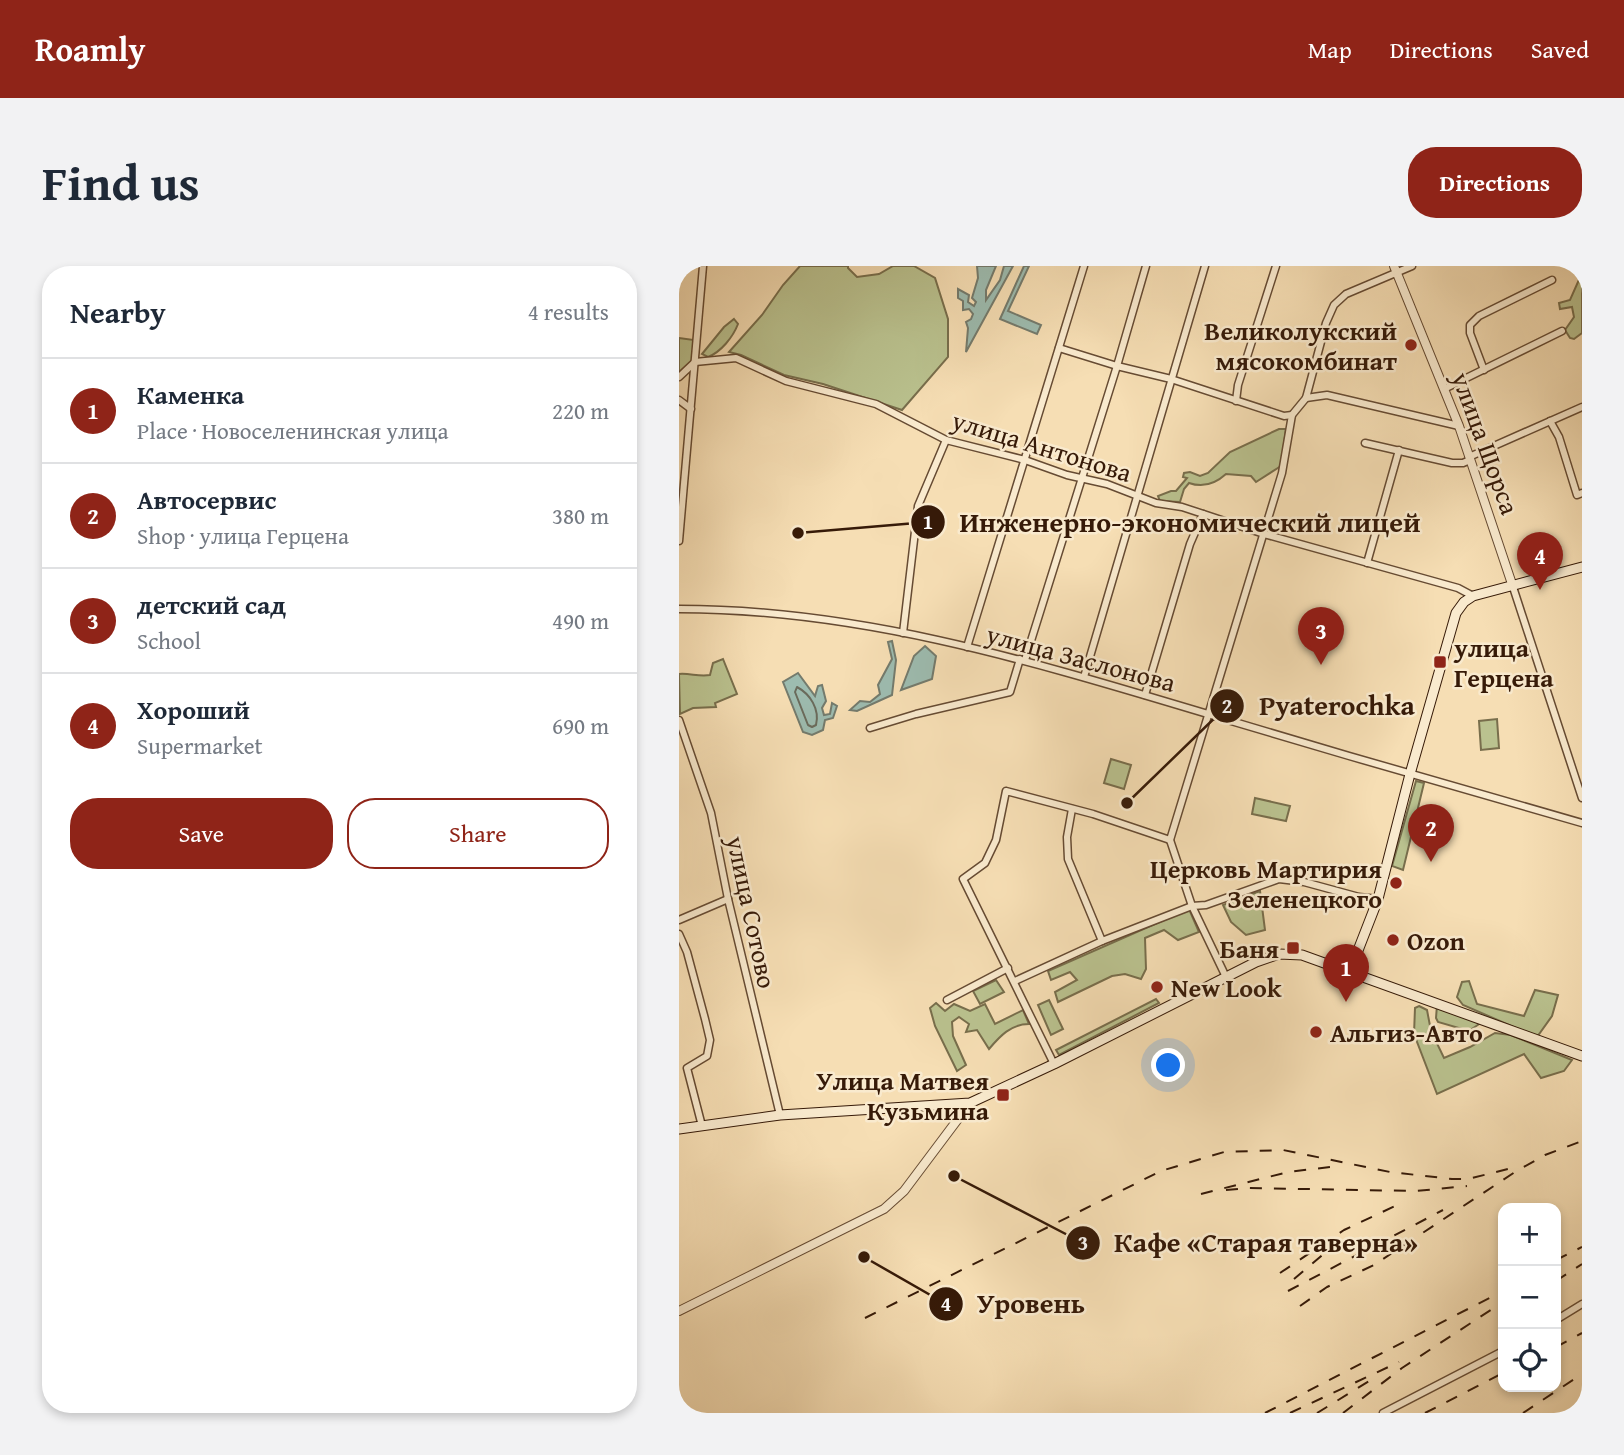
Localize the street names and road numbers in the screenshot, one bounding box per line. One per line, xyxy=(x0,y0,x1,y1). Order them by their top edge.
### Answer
street label: улица Щорса xyxy=(1442,365,1530,520)
street label: улица Антонова xyxy=(946,400,1137,492)
street label: улица Заслонова xyxy=(981,614,1180,702)
street label: улица Сотово xyxy=(717,831,787,992)

